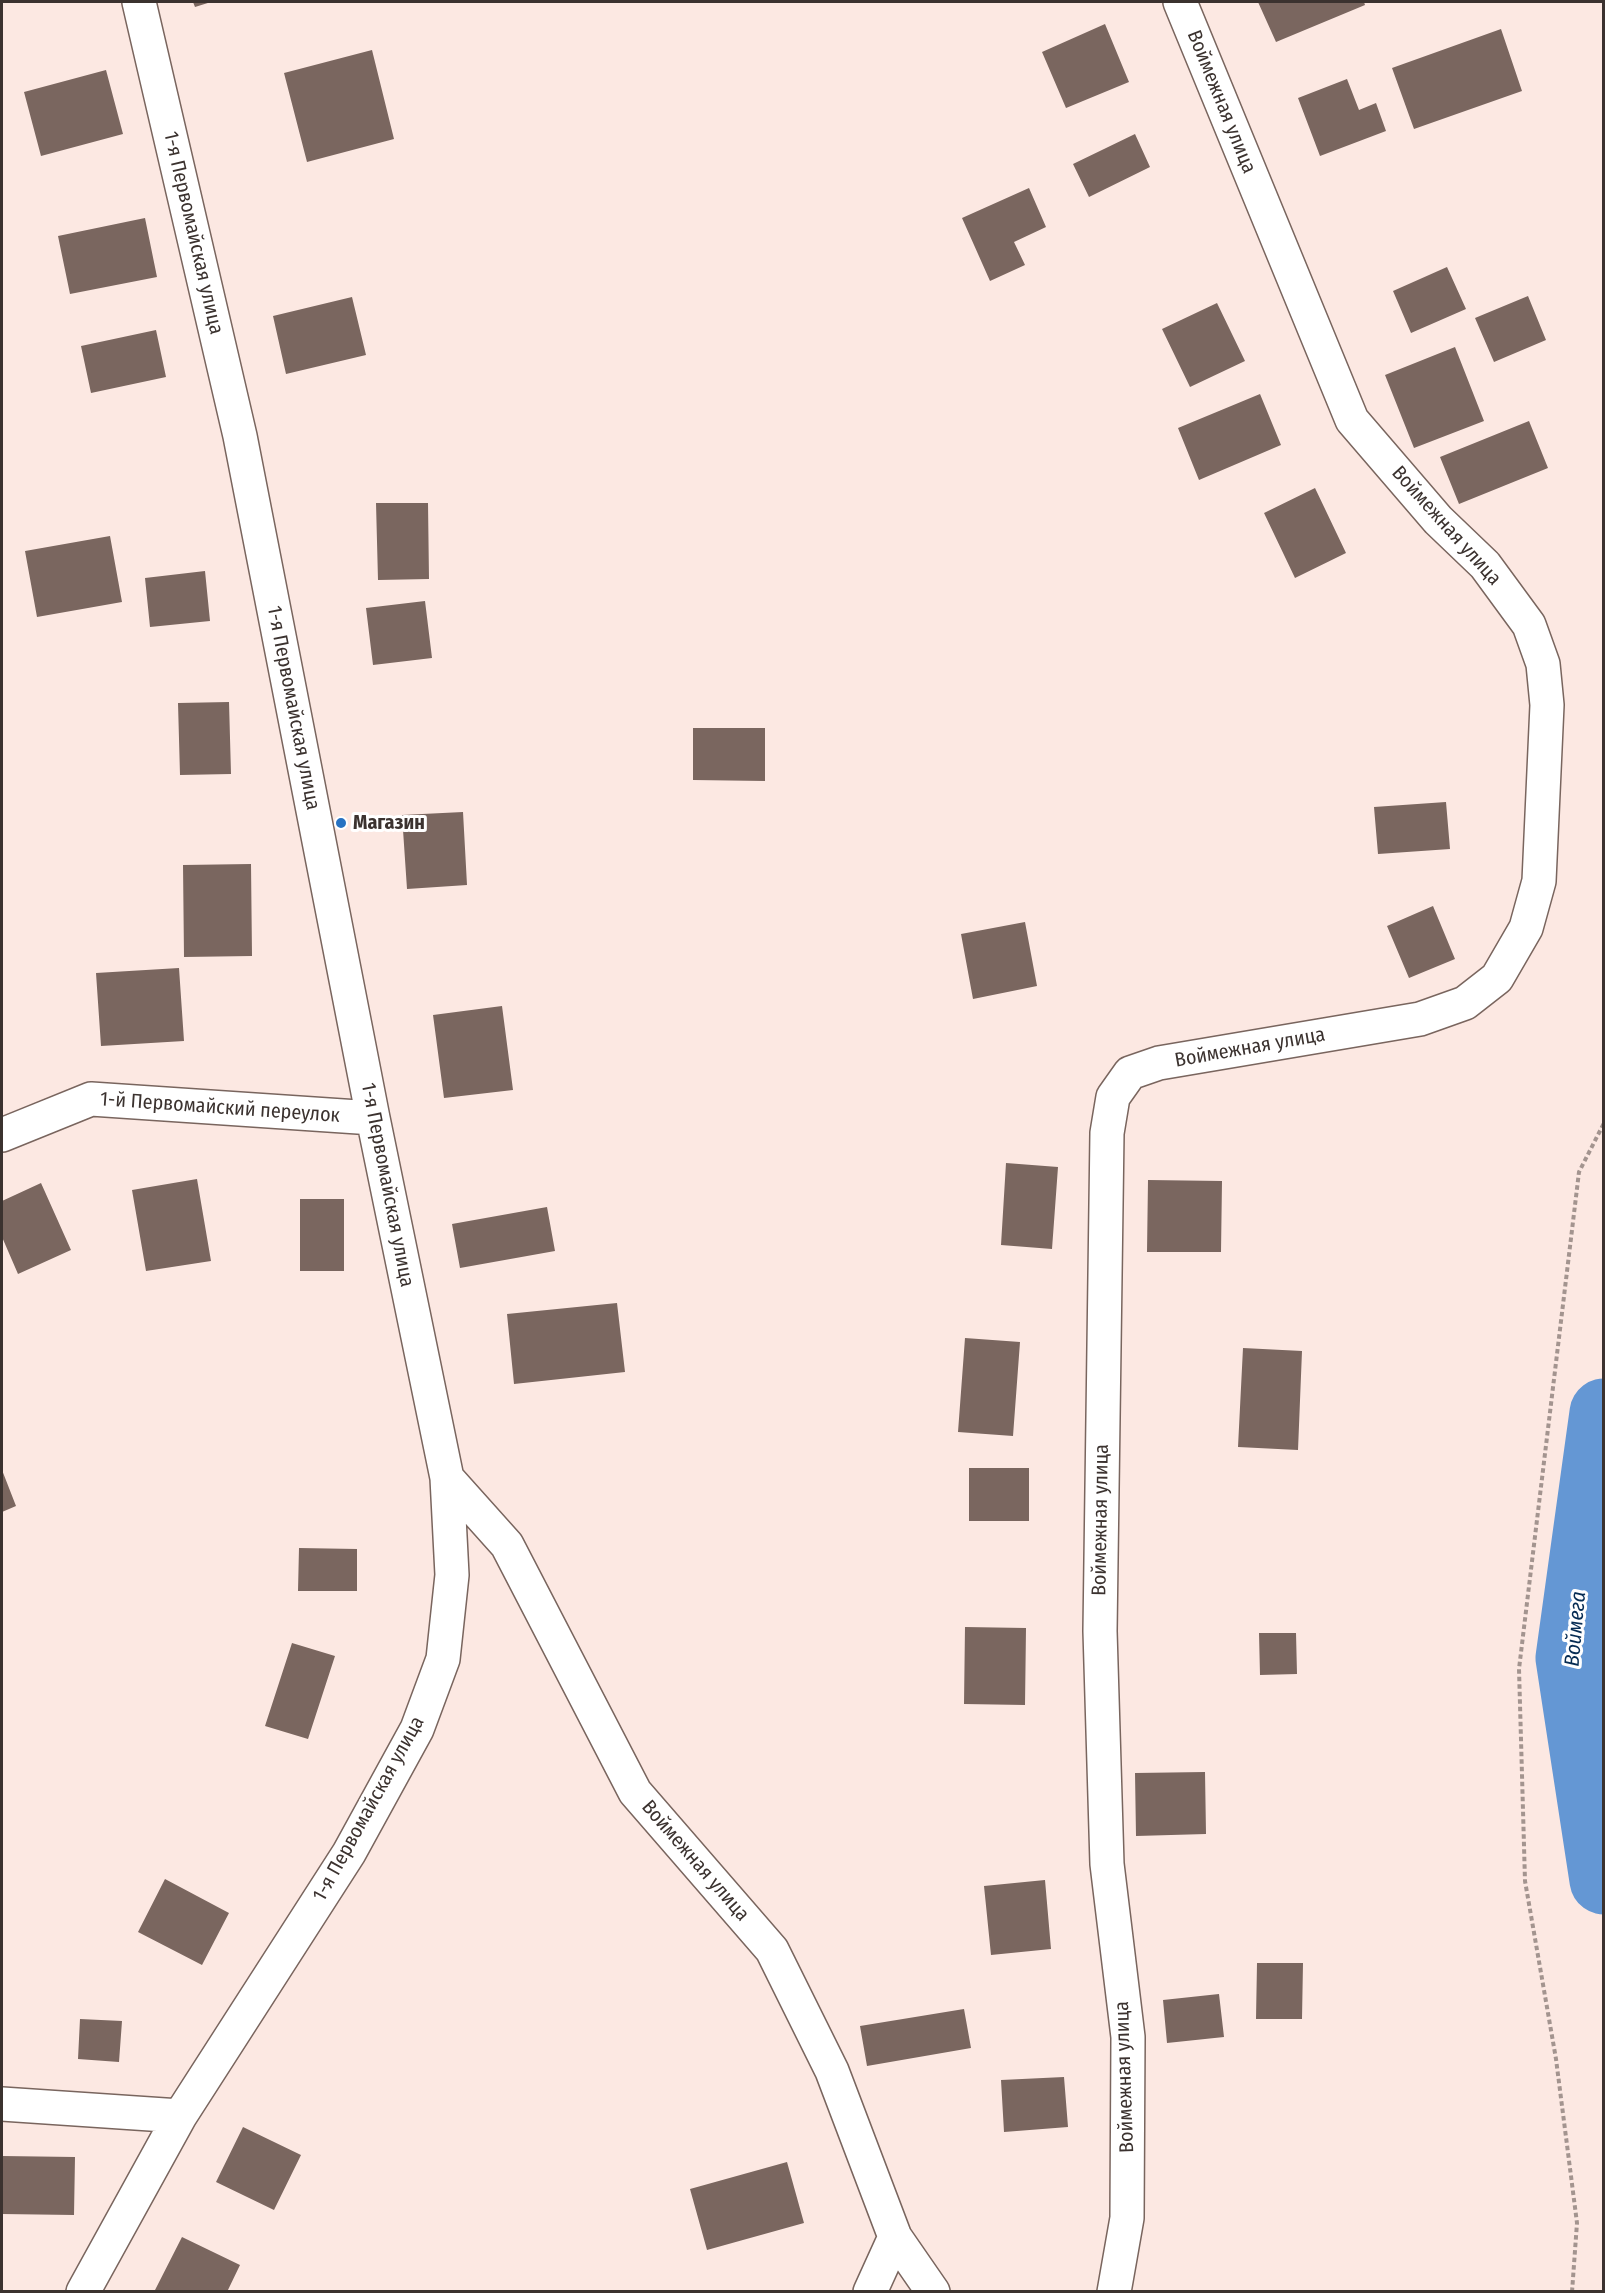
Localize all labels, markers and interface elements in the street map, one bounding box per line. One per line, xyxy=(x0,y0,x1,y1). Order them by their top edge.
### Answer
street label: Воймежная улица xyxy=(1181,27,1261,177)
street label: 1-я Первомайская улица xyxy=(158,129,228,337)
street label: Воймежная улица xyxy=(1386,461,1506,591)
street label: 1-я Первомайская улица xyxy=(261,604,325,812)
place label: Магазин xyxy=(353,811,425,835)
marker: Магазин xyxy=(334,816,348,830)
street label: Воймежная улица xyxy=(1173,1023,1327,1073)
street label: 1-я Первомайская улица xyxy=(355,1081,419,1289)
street label: 1-й Первомайский переулок xyxy=(99,1088,341,1128)
street label: Воймежная улица xyxy=(1088,1444,1114,1596)
water label: Воймега xyxy=(1560,1590,1592,1668)
street label: 1-я Первомайская улица xyxy=(308,1712,430,1906)
street label: Воймежная улица xyxy=(636,1796,754,1926)
street label: Воймежная улица xyxy=(1110,2001,1140,2153)

